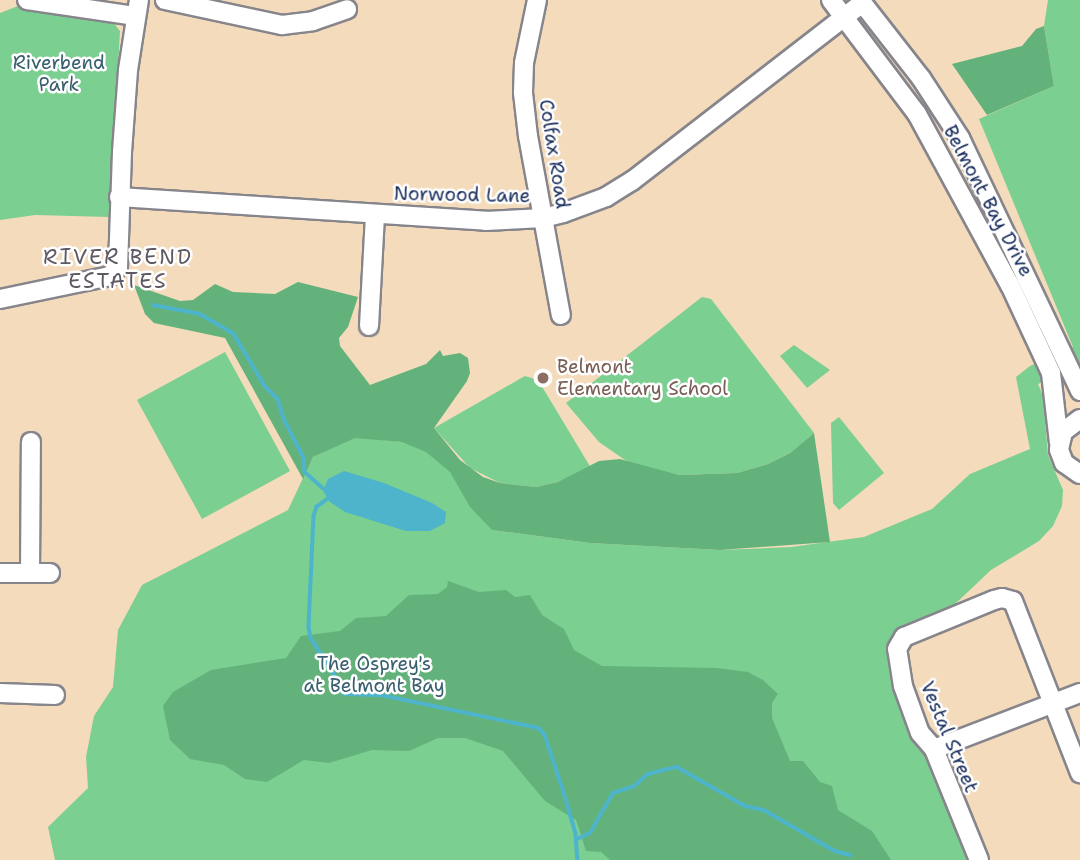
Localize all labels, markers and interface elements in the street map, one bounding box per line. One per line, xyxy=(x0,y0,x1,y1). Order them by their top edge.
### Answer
park label: Riverbend Park xyxy=(13,52,105,96)
street label: Colfax Road xyxy=(534,98,574,210)
street label: Belmont Bay Drive xyxy=(939,122,1037,280)
street label: Norwood Lane xyxy=(394,182,530,208)
district label: RIVER BEND ESTATES xyxy=(44,244,192,294)
place label: Belmont Elementary School xyxy=(557,356,728,400)
marker: Belmont Elementary School xyxy=(535,370,551,386)
park label: The Osprey's at Belmont Bay xyxy=(303,653,445,697)
street label: Vestal Street xyxy=(915,678,983,796)

